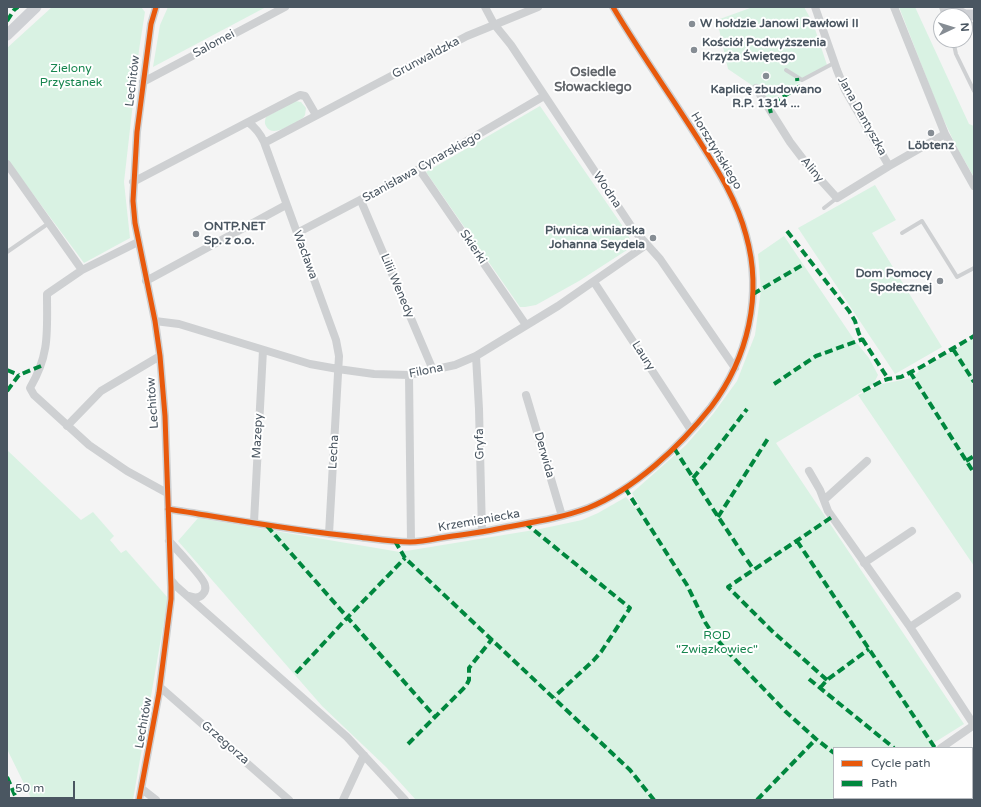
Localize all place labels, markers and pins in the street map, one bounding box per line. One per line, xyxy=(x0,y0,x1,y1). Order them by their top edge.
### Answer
place label: W hołdzie Janowi Pawłowi II xyxy=(700,17,859,31)
marker: W hołdzie Janowi Pawłowi II xyxy=(687,19,697,29)
place label: Kościół Podwyższenia Krzyża Świętego xyxy=(702,36,826,64)
marker: Kościół Podwyższenia Krzyża Świętego xyxy=(689,45,699,55)
marker: Kaplicę zbudowano R.P. 1314 ... xyxy=(761,71,771,81)
place label: Kaplicę zbudowano R.P. 1314 ... xyxy=(710,83,822,111)
marker: Löbtenz xyxy=(926,128,936,138)
place label: Löbtenz xyxy=(908,139,954,153)
place label: ONTP.NET Sp. z o.o. xyxy=(204,220,266,248)
place label: Piwnica winiarska Johanna Seydela xyxy=(545,224,645,252)
marker: ONTP.NET Sp. z o.o. xyxy=(191,229,201,239)
marker: Piwnica winiarska Johanna Seydela xyxy=(648,233,658,243)
place label: Dom Pomocy Społecznej xyxy=(855,267,932,295)
marker: Dom Pomocy Społecznej xyxy=(935,276,945,286)

